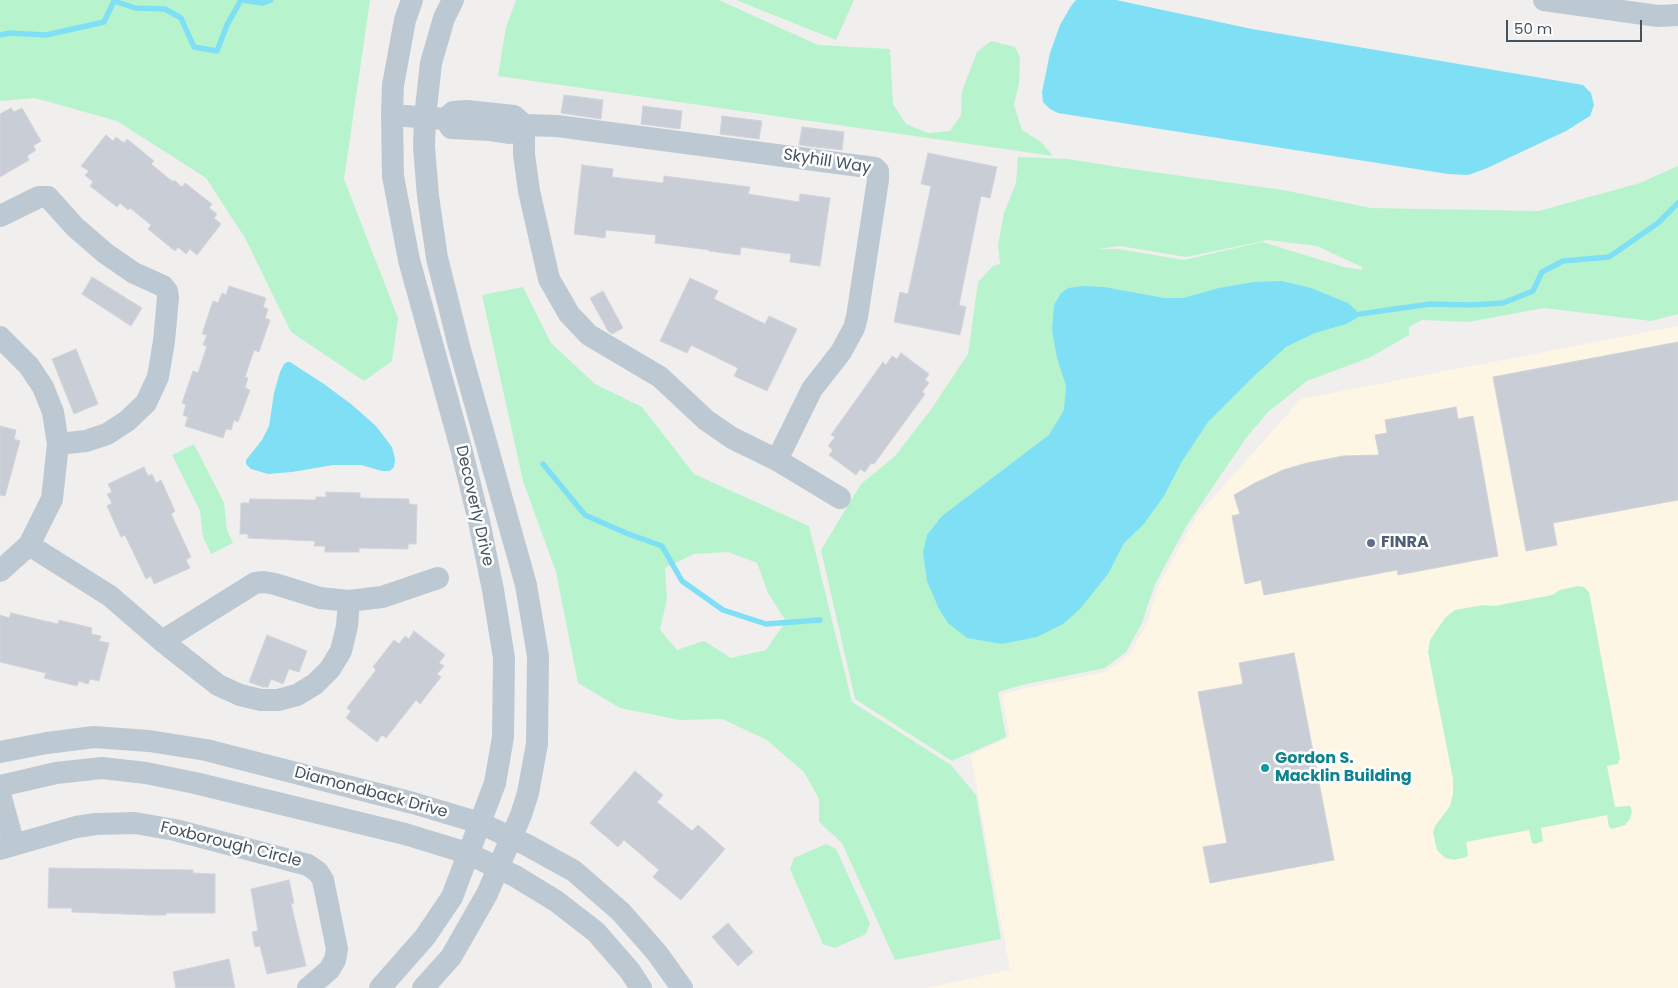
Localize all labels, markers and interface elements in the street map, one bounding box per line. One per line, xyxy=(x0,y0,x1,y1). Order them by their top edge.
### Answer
scale bar xyxy=(1508,10,1644,42)
text: 50 m xyxy=(1514,18,1552,39)
street label: Skyhill Way xyxy=(782,146,872,178)
street label: Decoverly Drive xyxy=(451,444,497,568)
place label: FINRA xyxy=(1381,533,1429,553)
marker: FINRA xyxy=(1365,537,1377,549)
place label: Gordon S. Macklin Building xyxy=(1275,749,1412,787)
marker: Gordon S. Macklin Building xyxy=(1259,762,1271,774)
street label: Diamondback Drive xyxy=(292,763,450,823)
street label: Foxborough Circle xyxy=(159,818,303,872)

